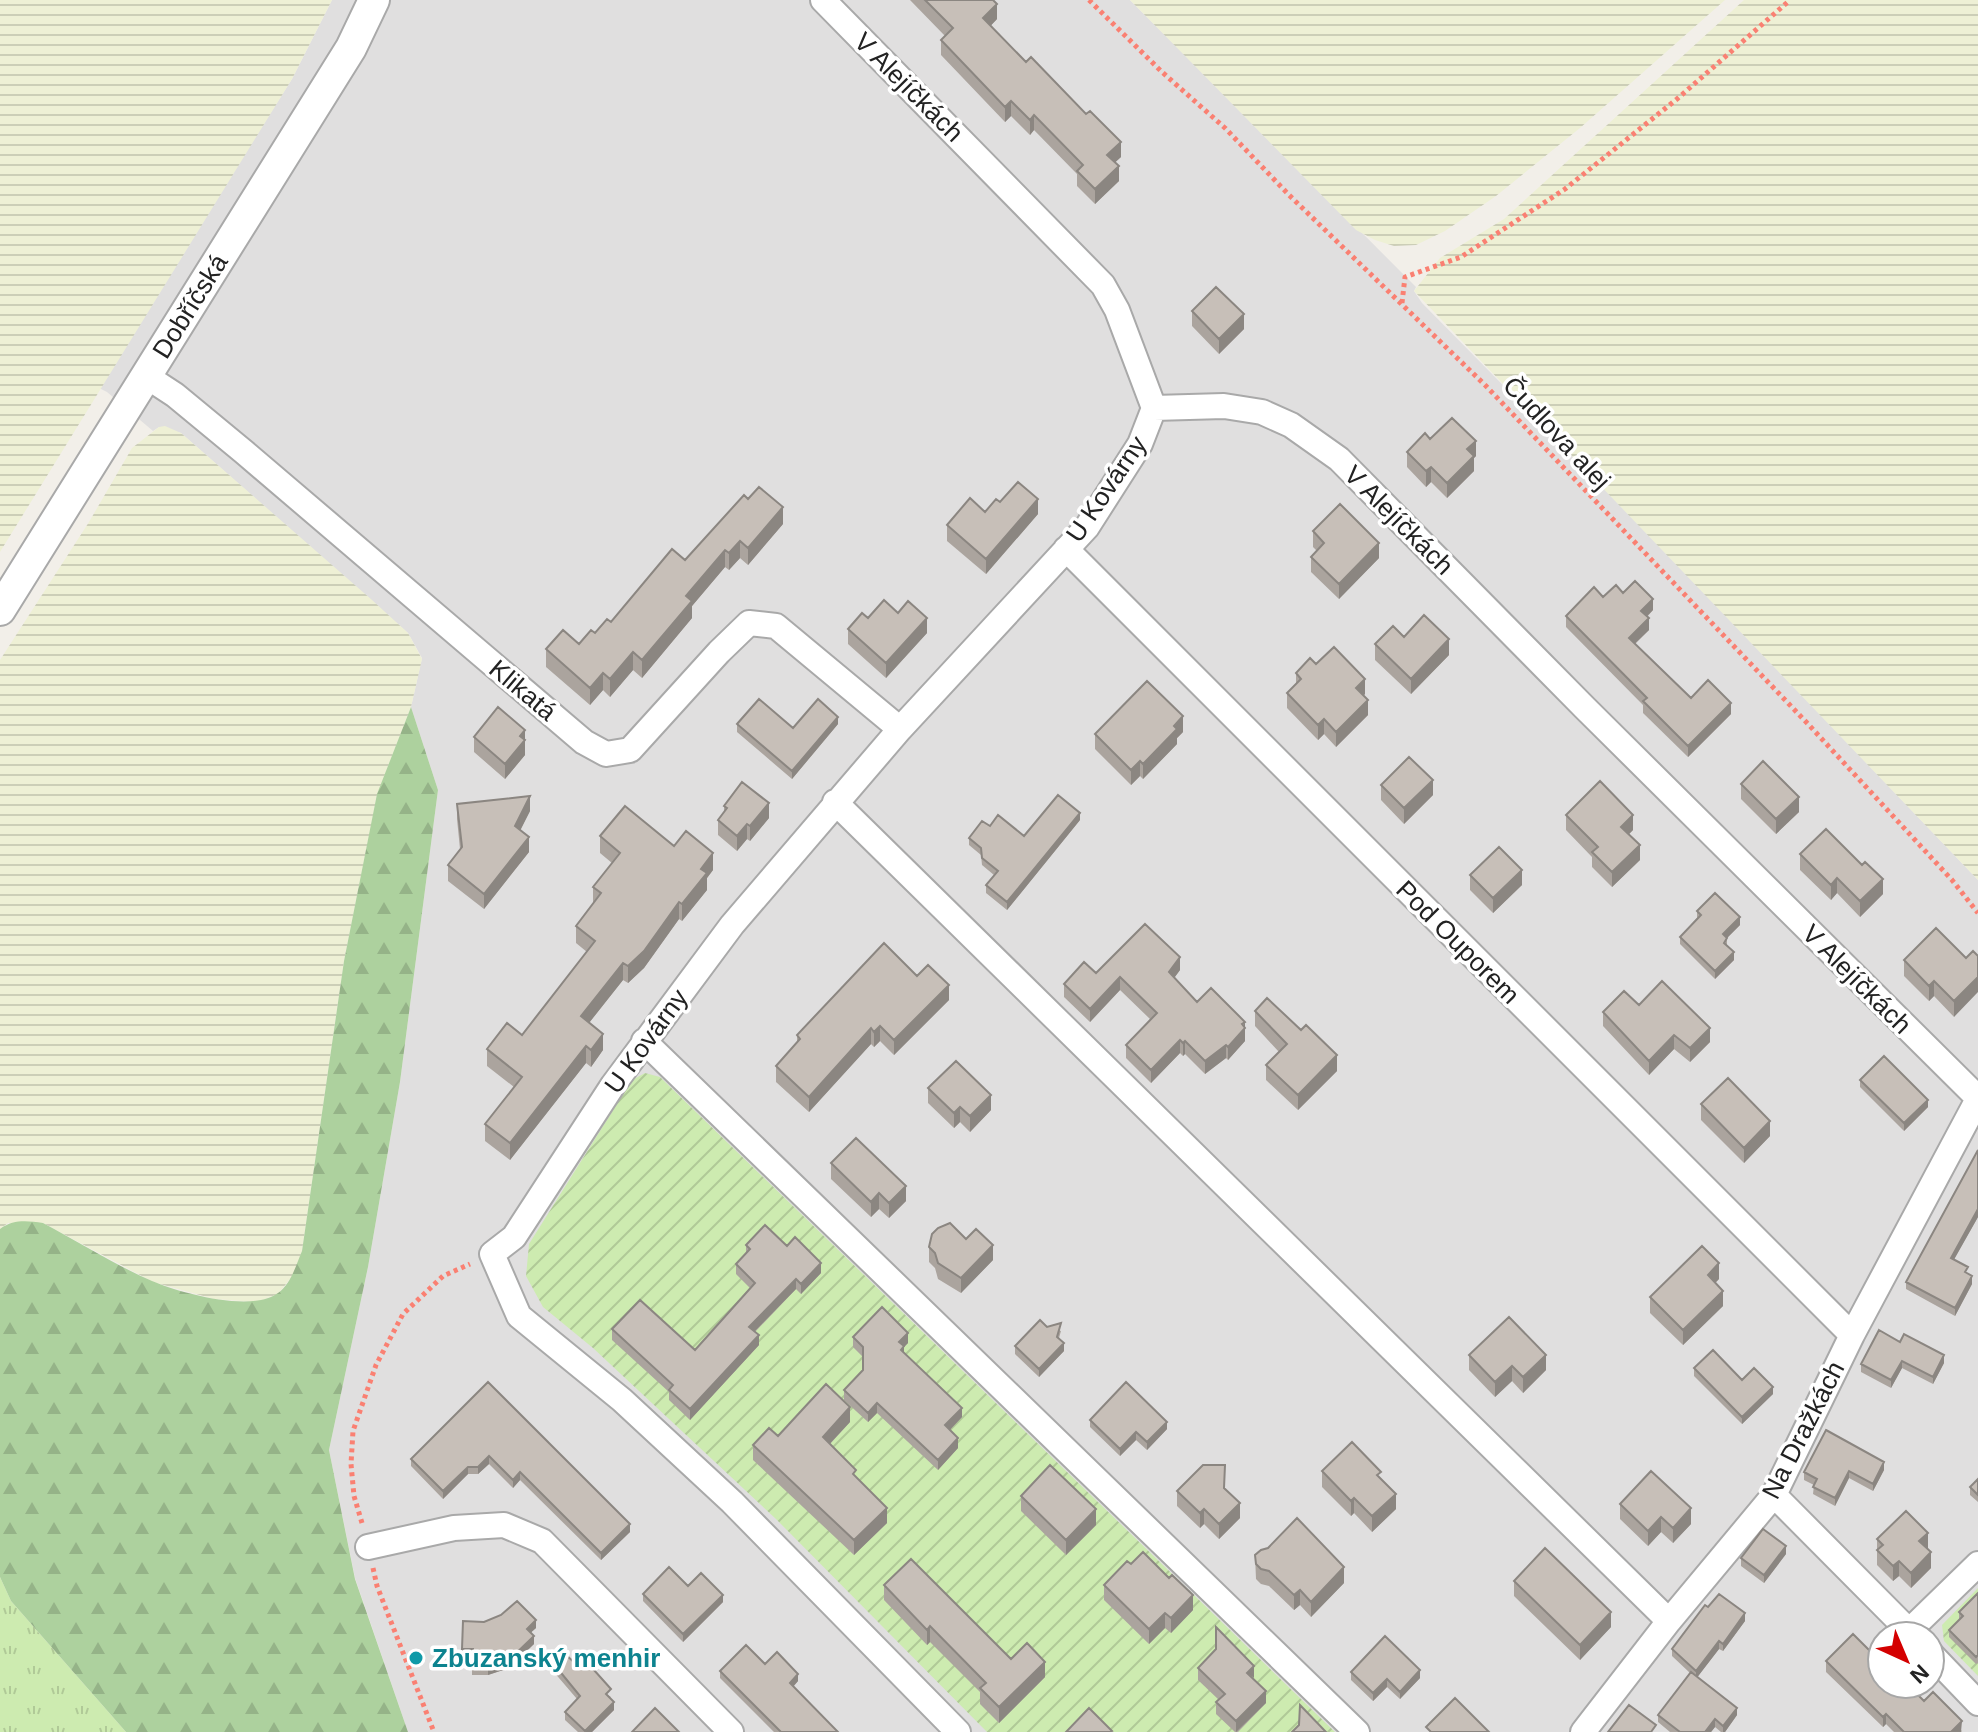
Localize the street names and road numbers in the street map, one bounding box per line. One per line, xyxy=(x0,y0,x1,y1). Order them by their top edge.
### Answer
street label: V Alejíčkách xyxy=(848,26,970,148)
street label: Dobříčská xyxy=(146,248,234,364)
street label: Čudlova alej xyxy=(1497,370,1617,496)
street label: U Kovárny xyxy=(1060,430,1152,548)
street label: V Alejíčkách xyxy=(1338,459,1460,581)
street label: Klikatá xyxy=(483,653,563,727)
street label: Pod Ouporem xyxy=(1390,874,1526,1010)
street label: V Alejíčkách xyxy=(1796,918,1918,1040)
street label: U Kovárny xyxy=(598,983,694,1099)
street label: Na Dražkách xyxy=(1756,1356,1850,1504)

